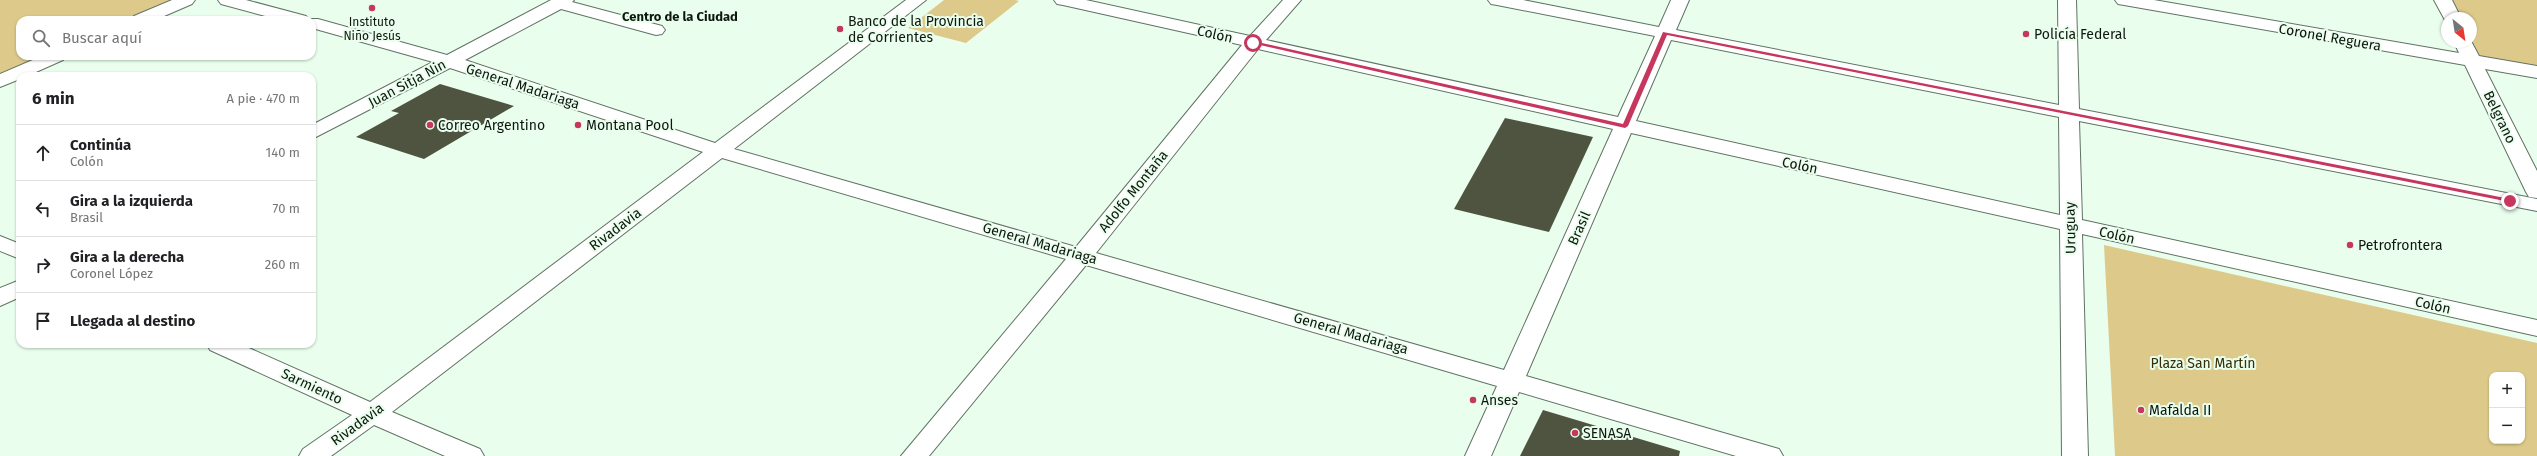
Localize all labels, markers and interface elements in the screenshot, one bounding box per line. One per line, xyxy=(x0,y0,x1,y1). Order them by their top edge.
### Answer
marker: Instituto Niño Jesús xyxy=(367,3,377,13)
district label: Centro de la Ciudad xyxy=(622,9,738,24)
north arrow xyxy=(2441,12,2477,48)
place label: Banco de la Provincia de Corrientes xyxy=(848,13,984,46)
place label: Instituto Niño Jesús xyxy=(343,15,401,43)
search box xyxy=(16,16,316,60)
street label: Coronel Reguera xyxy=(2277,20,2383,55)
street label: Colón xyxy=(1195,22,1234,47)
marker: Banco de la Provincia de Corrientes xyxy=(835,24,845,34)
place label: Policía Federal xyxy=(2034,26,2126,43)
icon: search xyxy=(30,27,52,49)
text: Buscar aquí xyxy=(62,29,142,47)
marker: Policía Federal xyxy=(2021,29,2031,39)
route start xyxy=(1244,34,1262,52)
street label: Juan Sitja Nin xyxy=(365,56,449,111)
street label: General Madariaga xyxy=(464,60,582,113)
text: 6 min xyxy=(32,88,75,109)
street label: Belgrano xyxy=(2480,88,2520,146)
text: A pie · 470 m xyxy=(227,91,300,106)
place label: Correo Argentino xyxy=(438,117,545,134)
place label: Montana Pool xyxy=(586,117,674,134)
marker: Correo Argentino xyxy=(425,120,435,130)
marker: Montana Pool xyxy=(573,120,583,130)
text: Continúa xyxy=(70,136,131,154)
icon: ahead xyxy=(32,142,54,164)
text: 140 m xyxy=(266,145,300,160)
street label: Adolfo Montaña xyxy=(1095,147,1172,236)
street label: Colón xyxy=(1780,153,1819,178)
text: Colón xyxy=(70,154,104,169)
text: Gira a la izquierda xyxy=(70,192,193,210)
route end xyxy=(2501,192,2519,210)
icon: left xyxy=(32,198,54,220)
text: 70 m xyxy=(273,201,300,216)
street label: Uruguay xyxy=(2062,202,2079,254)
street label: Rivadavia xyxy=(586,204,645,255)
street label: Brasil xyxy=(1564,209,1594,248)
text: Brasil xyxy=(70,210,103,225)
street label: General Madariaga xyxy=(981,219,1099,268)
street label: Colón xyxy=(2097,223,2136,248)
place label: Petrofrontera xyxy=(2358,237,2443,254)
marker: Petrofrontera xyxy=(2345,240,2355,250)
text: Gira a la derecha xyxy=(70,248,184,266)
icon: right xyxy=(32,254,54,276)
text: 260 m xyxy=(265,257,300,272)
text: Coronel López xyxy=(70,266,153,281)
street label: Colón xyxy=(2413,293,2452,318)
street label: General Madariaga xyxy=(1292,309,1410,358)
icon: arrive xyxy=(32,310,54,332)
text: Llegada al destino xyxy=(70,312,195,330)
park label: Plaza San Martín xyxy=(2150,355,2256,372)
street label: Sarmiento xyxy=(279,365,345,408)
map controls xyxy=(2489,372,2525,444)
button: + xyxy=(2489,372,2525,408)
place label: Anses xyxy=(1481,392,1518,409)
marker: Anses xyxy=(1468,395,1478,405)
street label: Rivadavia xyxy=(328,400,387,449)
place label: Mafalda II xyxy=(2149,402,2211,419)
marker: Mafalda II xyxy=(2136,405,2146,415)
button: − xyxy=(2489,408,2525,444)
place label: SENASA xyxy=(1583,425,1631,442)
marker: SENASA xyxy=(1570,428,1580,438)

